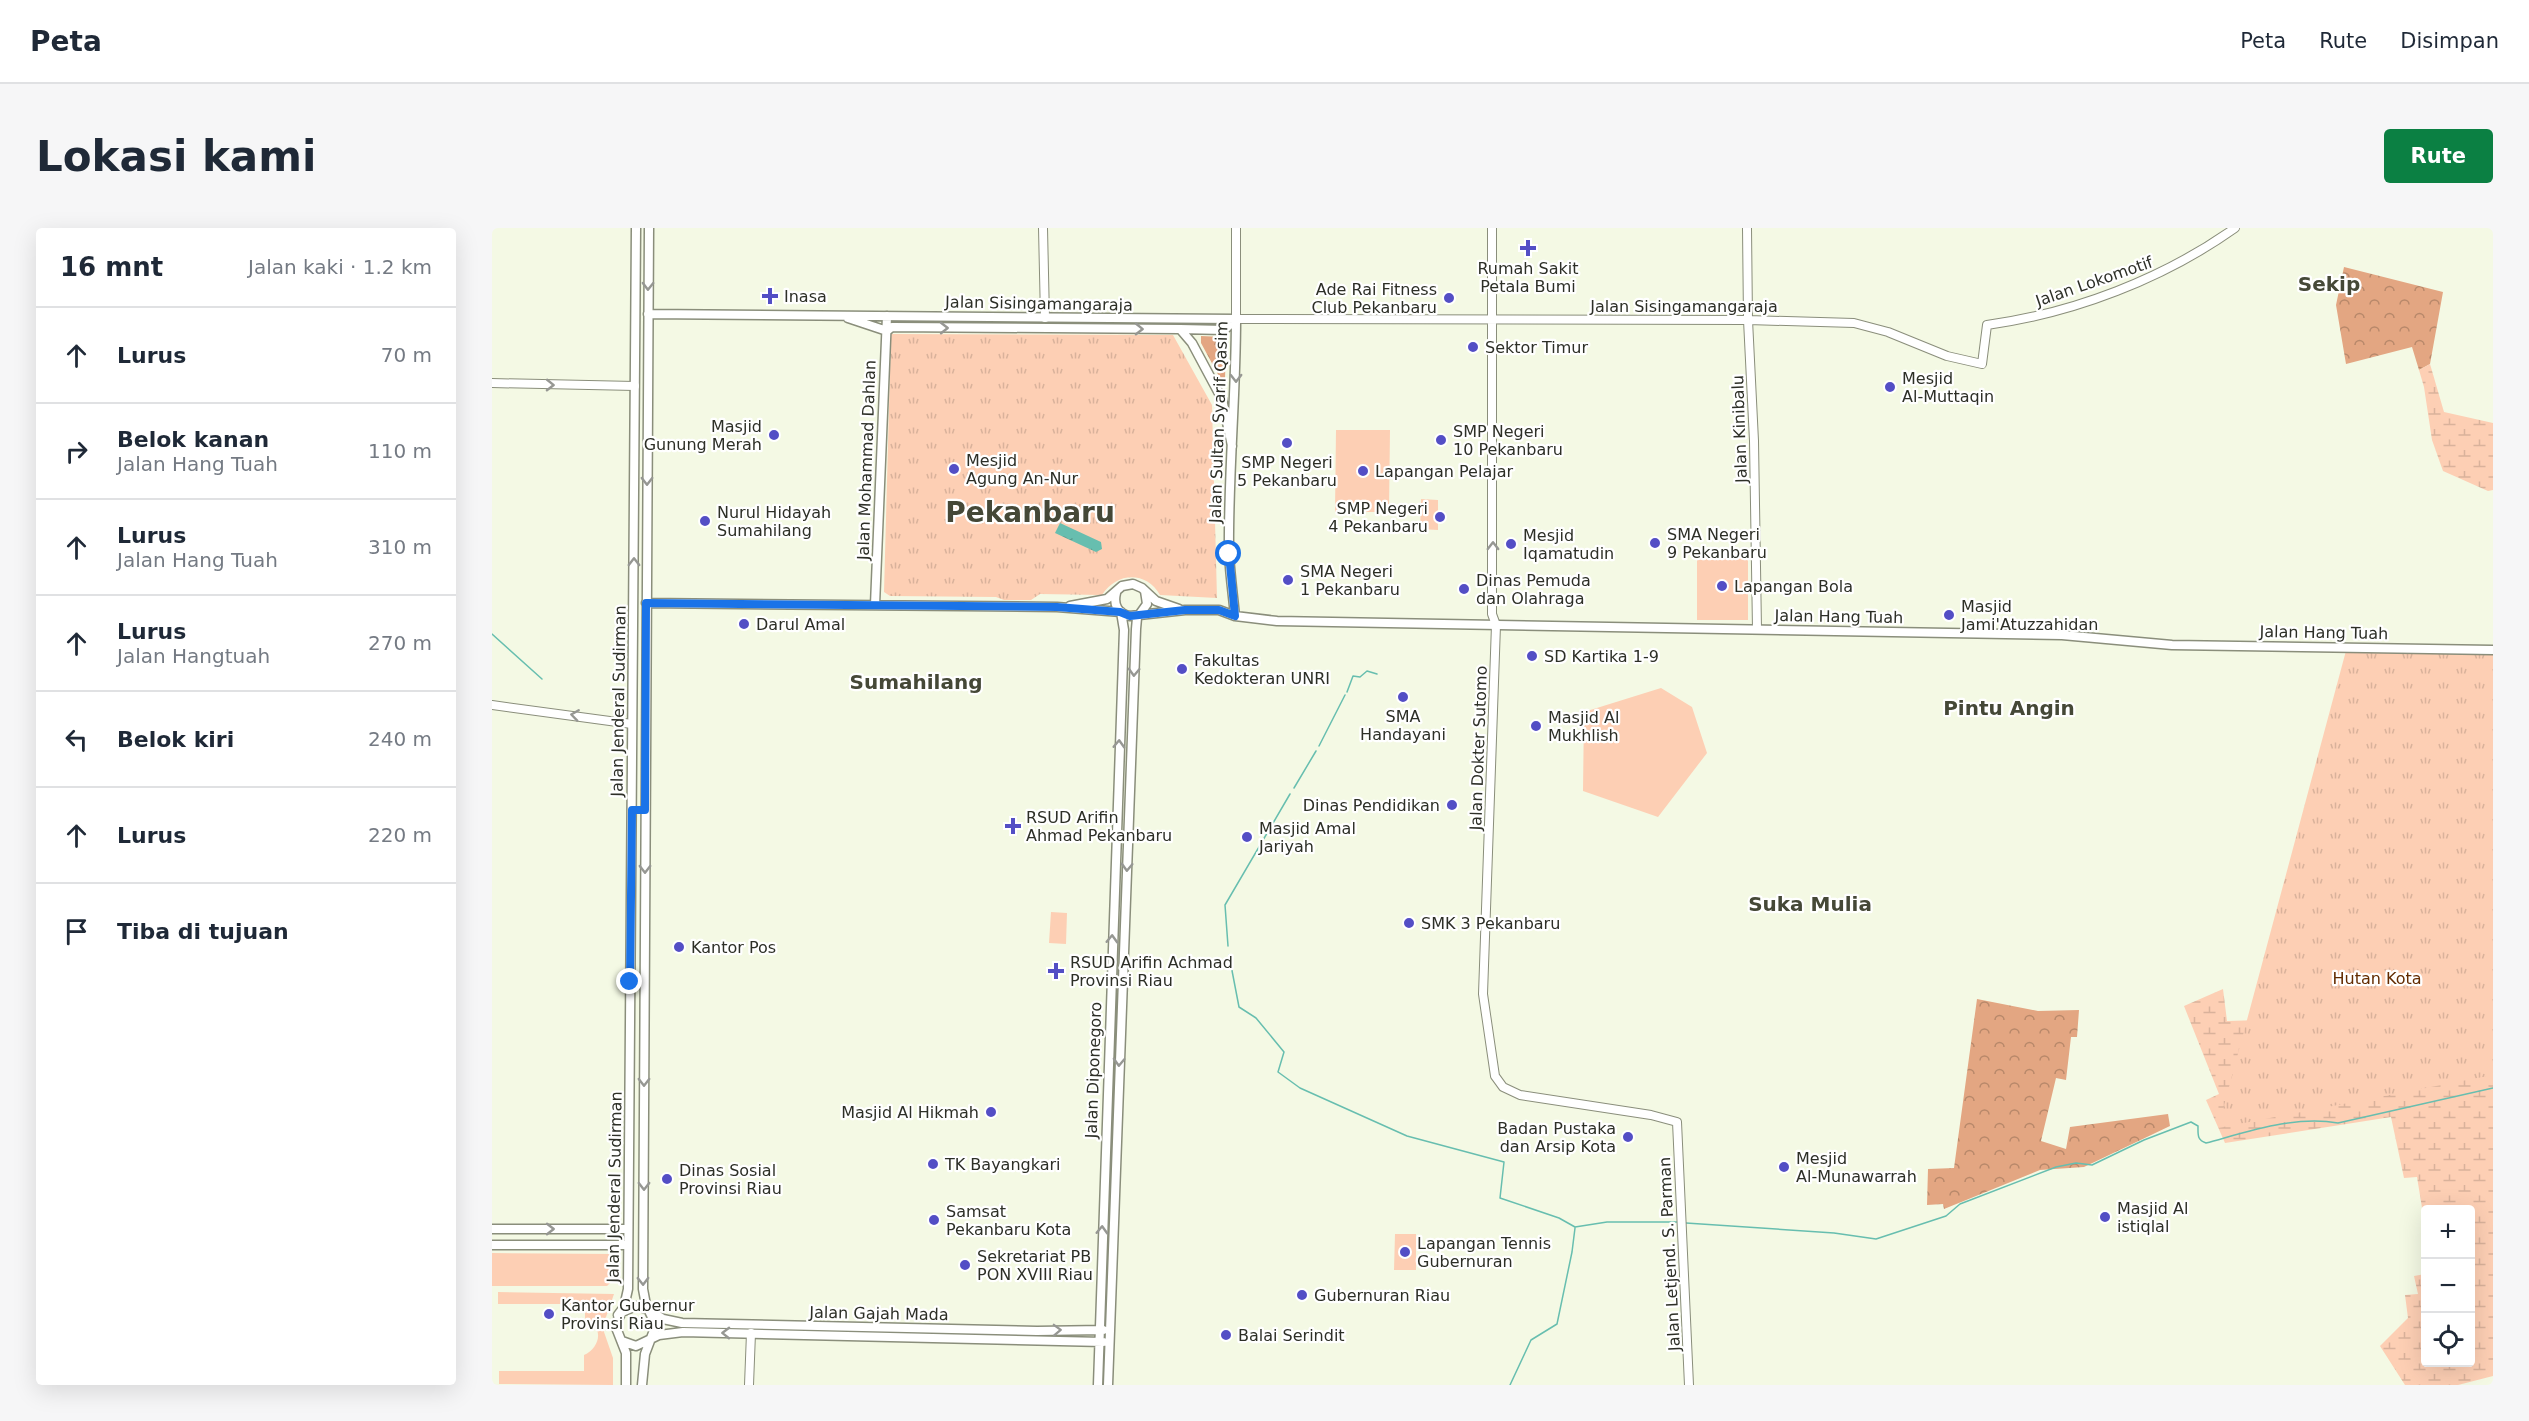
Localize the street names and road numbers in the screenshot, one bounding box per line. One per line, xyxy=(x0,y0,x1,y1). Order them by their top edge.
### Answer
street label: Jalan Lokomotif xyxy=(2032,252,2156,311)
street label: Jalan Sisingamangaraja xyxy=(944,292,1133,315)
street label: Jalan Sisingamangaraja xyxy=(1589,297,1778,316)
street label: Jalan Sultan Syarif Qasim xyxy=(1205,321,1232,524)
street label: Jalan Mohammad Dahlan xyxy=(853,360,879,561)
street label: Jalan Kinibalu xyxy=(1728,375,1751,484)
street label: Jalan Jenderal Sudirman xyxy=(607,605,630,798)
street label: Jalan Hang Tuah xyxy=(1774,606,1903,627)
street label: Jalan Hang Tuah xyxy=(2259,622,2388,643)
street label: Jalan Dokter Sutomo xyxy=(1466,665,1491,832)
street label: Jalan Diponegoro xyxy=(1082,1001,1105,1140)
street label: Jalan Jenderal Sudirman xyxy=(603,1091,626,1284)
street label: Jalan Letjend. S. Parman xyxy=(1655,1156,1684,1353)
street label: Jalan Gajah Mada xyxy=(808,1303,949,1324)

